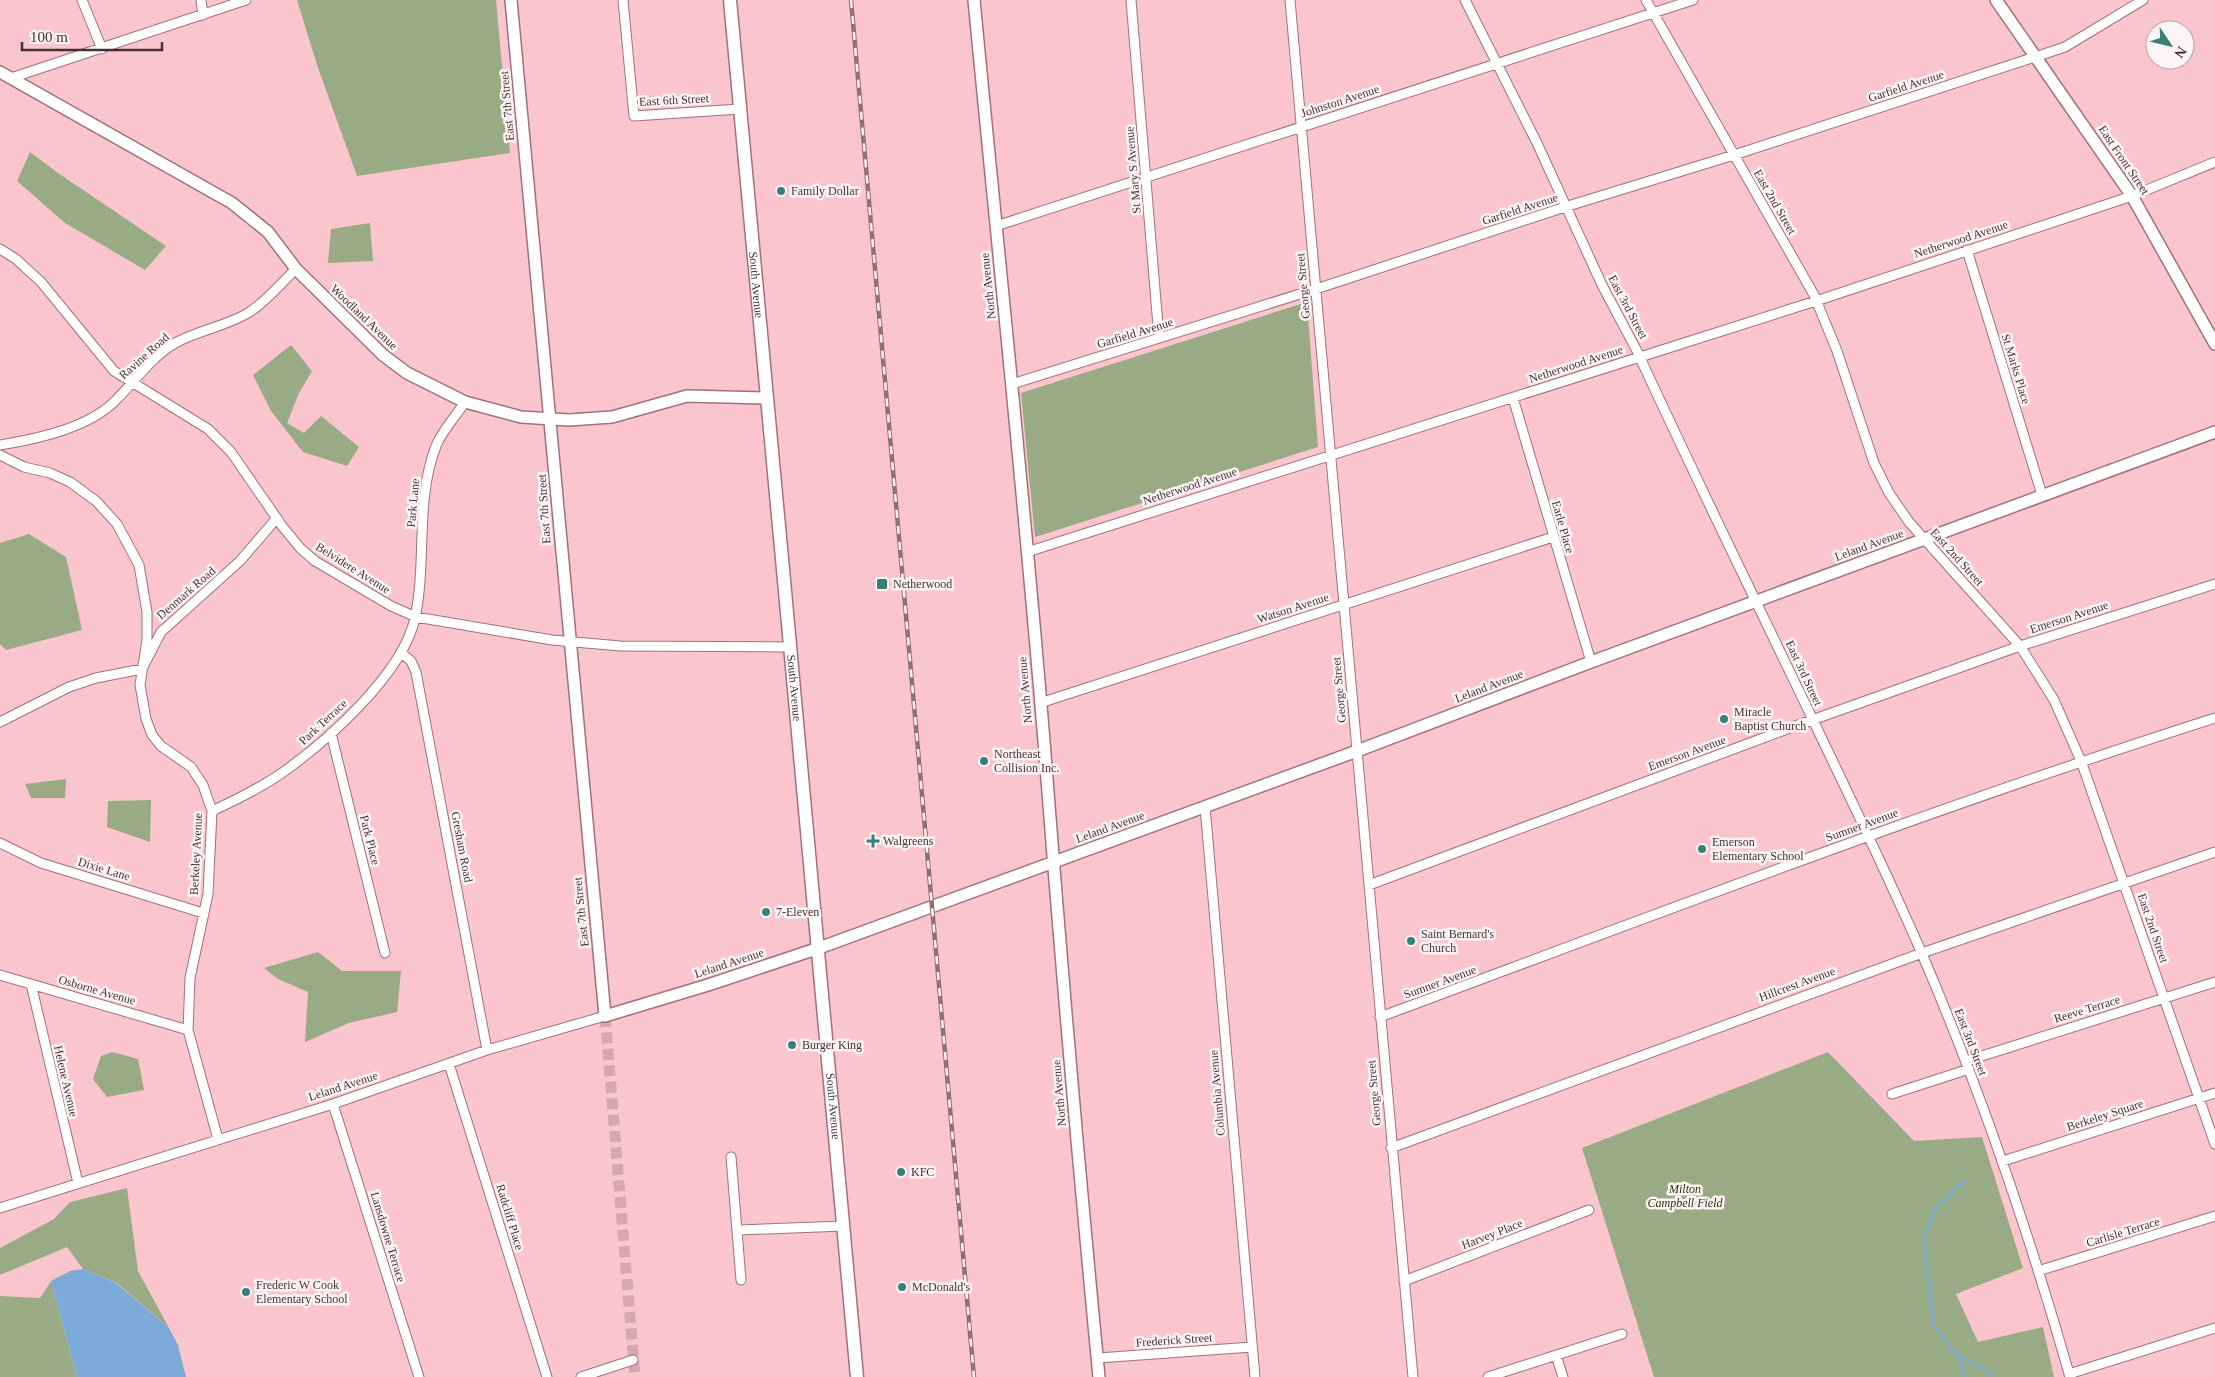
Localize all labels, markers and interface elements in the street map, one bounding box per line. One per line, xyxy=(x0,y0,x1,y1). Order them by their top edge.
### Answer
scale bar xyxy=(22,20,162,52)
north arrow xyxy=(2145,20,2195,70)
text: 100 m xyxy=(30,29,68,45)
text: N xyxy=(2171,44,2189,61)
street label: Garfield Avenue xyxy=(1866,67,1946,105)
street label: East 7th Street xyxy=(497,70,517,141)
street label: Johnston Avenue xyxy=(1299,82,1381,120)
street label: East 6th Street xyxy=(639,91,710,109)
street label: East Front Street xyxy=(2096,123,2153,198)
street label: St Mary S Avenue xyxy=(1122,126,1144,214)
street label: East 2nd Street xyxy=(1751,167,1800,238)
place label: Family Dollar xyxy=(791,184,859,198)
marker: Family Dollar xyxy=(775,185,787,197)
street label: Garfield Avenue xyxy=(1480,190,1560,228)
street label: Netherwood Avenue xyxy=(1912,217,2010,261)
street label: South Avenue xyxy=(746,251,766,319)
street label: North Avenue xyxy=(978,252,998,320)
street label: George Street xyxy=(1293,252,1313,320)
street label: East 3rd Street xyxy=(1605,273,1651,342)
street label: Woodland Avenue xyxy=(328,281,400,353)
street label: Garfield Avenue xyxy=(1095,315,1175,351)
street label: Ravine Road xyxy=(116,330,172,382)
street label: St Marks Place xyxy=(1999,332,2033,406)
street label: Netherwood Avenue xyxy=(1527,342,1625,386)
street label: Netherwood Avenue xyxy=(1141,464,1239,508)
street label: East 7th Street xyxy=(535,473,553,544)
street label: Park Lane xyxy=(404,478,422,528)
street label: Earle Place xyxy=(1549,499,1577,555)
street label: East 2nd Street xyxy=(1927,525,1987,589)
street label: Leland Avenue xyxy=(1833,526,1905,564)
street label: Belvidere Avenue xyxy=(313,539,393,597)
street label: Denmark Road xyxy=(154,564,218,622)
marker: Netherwood xyxy=(875,577,889,591)
place label: Netherwood xyxy=(893,577,952,591)
street label: Watson Avenue xyxy=(1255,590,1331,626)
street label: Emerson Avenue xyxy=(2028,598,2110,636)
street label: East 3rd Street xyxy=(1783,638,1826,709)
street label: South Avenue xyxy=(784,654,804,722)
street label: North Avenue xyxy=(1015,656,1035,724)
street label: George Street xyxy=(1329,656,1349,724)
street label: Leland Avenue xyxy=(1453,667,1525,705)
street label: Park Terrace xyxy=(296,696,350,748)
place label: Miracle Baptist Church xyxy=(1734,705,1806,733)
marker: Miracle Baptist Church xyxy=(1718,713,1730,725)
street label: Emerson Avenue xyxy=(1646,732,1728,774)
place label: Northeast Collision Inc. xyxy=(994,747,1059,775)
marker: Northeast Collision Inc. xyxy=(978,755,990,767)
street label: Sumner Avenue xyxy=(1824,805,1900,845)
street label: Leland Avenue xyxy=(1074,808,1146,846)
street label: Gresham Road xyxy=(448,810,476,884)
street label: Berkeley Avenue xyxy=(187,813,205,895)
street label: Park Place xyxy=(357,814,383,866)
place label: Walgreens xyxy=(883,834,934,848)
marker: Walgreens xyxy=(867,835,879,847)
place label: Emerson Elementary School xyxy=(1712,835,1804,863)
marker: Emerson Elementary School xyxy=(1696,843,1708,855)
street label: Dixie Lane xyxy=(76,854,132,884)
street label: East 7th Street xyxy=(570,876,592,948)
street label: East 2nd Street xyxy=(2135,891,2172,965)
place label: 7-Eleven xyxy=(776,905,819,919)
marker: 7-Eleven xyxy=(760,906,772,918)
place label: Saint Bernard's Church xyxy=(1421,927,1494,955)
marker: Saint Bernard's Church xyxy=(1405,935,1417,947)
street label: Leland Avenue xyxy=(693,945,765,981)
street label: Sumner Avenue xyxy=(1402,962,1478,1002)
street label: Hillcrest Avenue xyxy=(1757,964,1837,1004)
street label: Osborne Avenue xyxy=(57,972,137,1008)
street label: Reeve Terrace xyxy=(2052,992,2122,1026)
street label: East 3rd Street xyxy=(1952,1007,1990,1078)
place label: Burger King xyxy=(802,1038,862,1052)
marker: Burger King xyxy=(786,1039,798,1051)
street label: Helene Avenue xyxy=(51,1044,81,1118)
street label: Columbia Avenue xyxy=(1206,1049,1228,1137)
street label: North Avenue xyxy=(1049,1059,1069,1127)
street label: George Street xyxy=(1364,1059,1384,1127)
street label: Leland Avenue xyxy=(307,1068,379,1104)
street label: South Avenue xyxy=(823,1072,843,1140)
street label: Berkeley Square xyxy=(2065,1096,2145,1134)
place label: KFC xyxy=(911,1165,934,1179)
marker: KFC xyxy=(895,1166,907,1178)
street label: Radcliff Place xyxy=(493,1182,527,1252)
park label: Milton Campbell Field xyxy=(1648,1182,1723,1210)
street label: Lansdowne Terrace xyxy=(368,1190,408,1284)
street label: Carlisle Terrace xyxy=(2085,1214,2161,1250)
street label: Harvey Place xyxy=(1459,1216,1525,1252)
place label: Frederic W Cook Elementary School xyxy=(256,1278,348,1306)
place label: McDonald's xyxy=(912,1280,970,1294)
marker: McDonald's xyxy=(896,1281,908,1293)
marker: Frederic W Cook Elementary School xyxy=(240,1286,252,1298)
street label: Frederick Street xyxy=(1135,1330,1214,1350)

